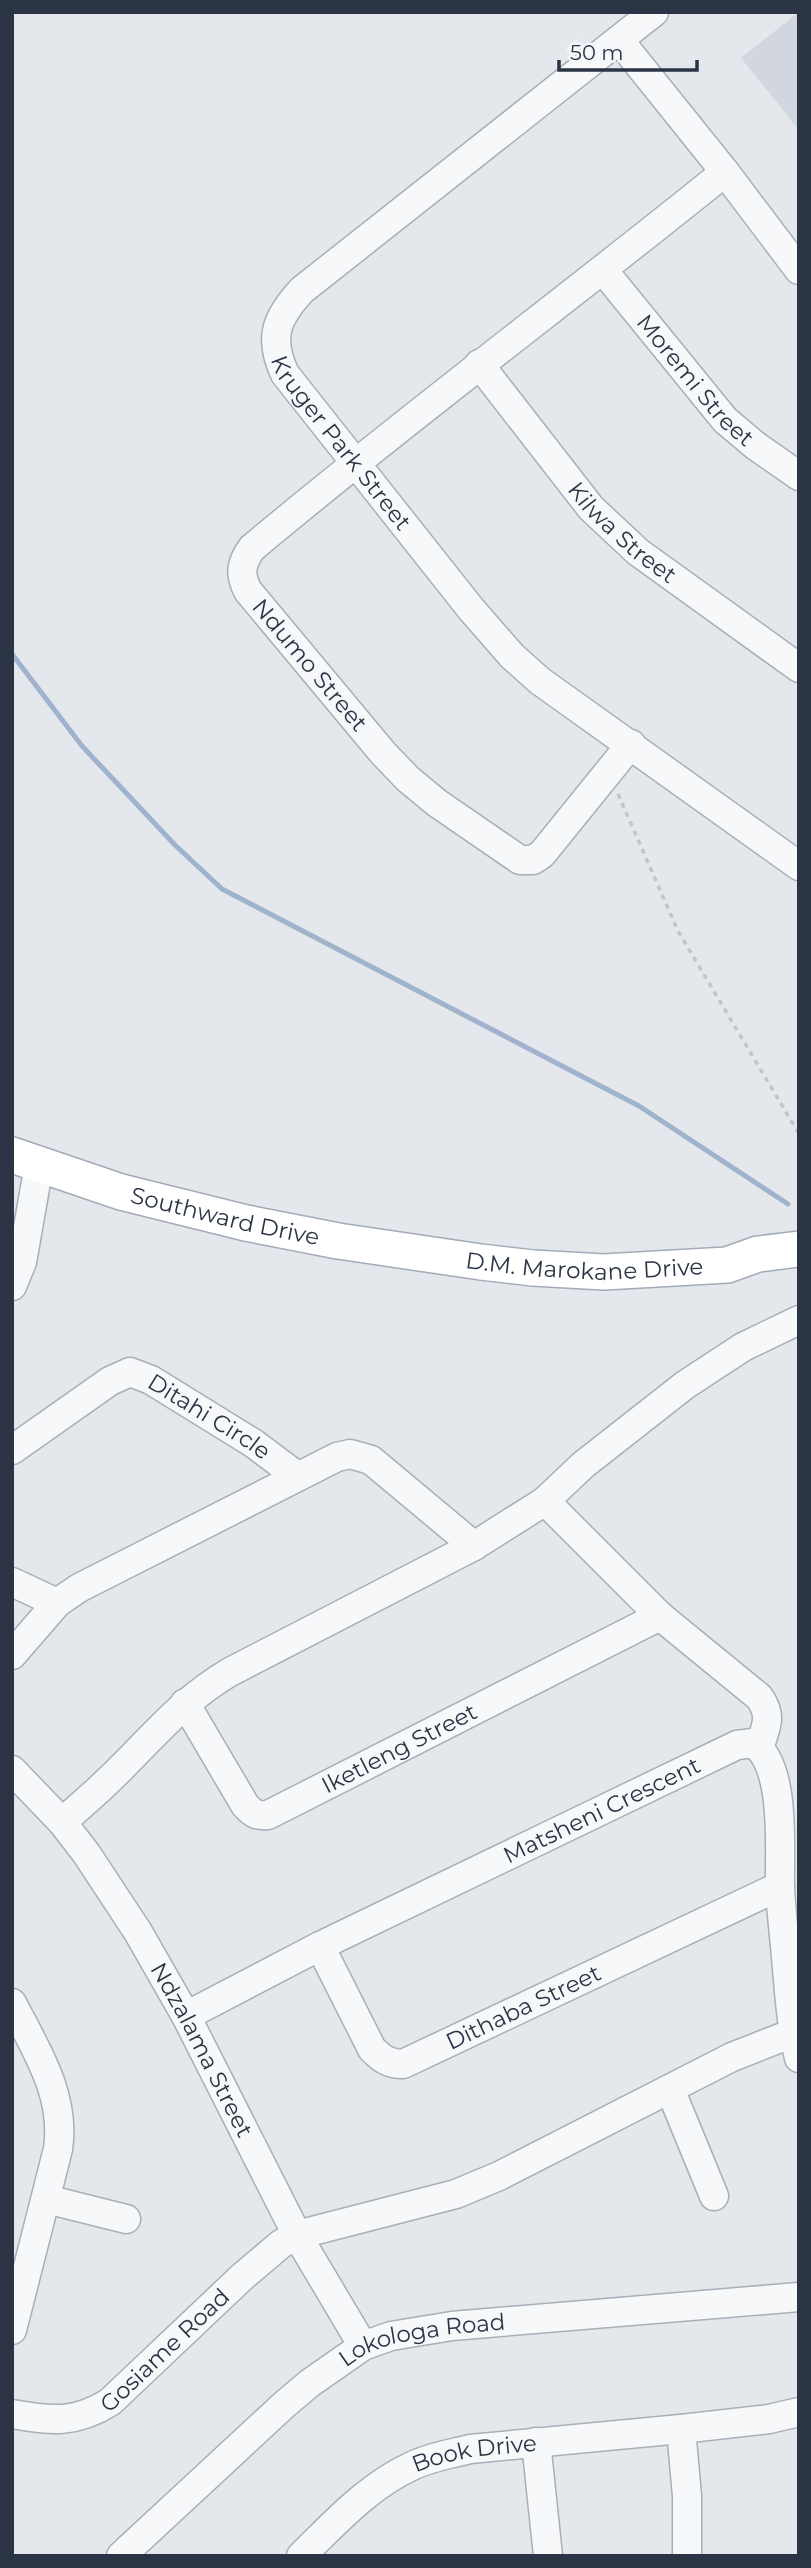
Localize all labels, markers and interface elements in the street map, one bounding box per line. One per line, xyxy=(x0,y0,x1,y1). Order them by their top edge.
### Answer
scale bar xyxy=(559,28,697,72)
text: 50 m xyxy=(570,40,624,65)
street label: Moremi Street xyxy=(631,309,760,452)
street label: Kruger Park Street xyxy=(265,352,417,536)
street label: Kilwa Street xyxy=(562,476,682,589)
street label: Ndumo Street xyxy=(247,593,373,737)
street label: Southward Drive xyxy=(128,1181,322,1251)
street label: D.M. Marokane Drive xyxy=(464,1246,704,1286)
street label: Ditahi Circle xyxy=(143,1368,276,1465)
street label: Iketleng Street xyxy=(317,1697,482,1799)
street label: Matsheni Crescent xyxy=(499,1751,705,1870)
street label: Ndzalama Street xyxy=(144,1958,259,2142)
street label: Dithaba Street xyxy=(441,1959,605,2056)
street label: Gosiame Road xyxy=(94,2282,235,2418)
street label: Lokologa Road xyxy=(333,2308,506,2373)
street label: Book Drive xyxy=(408,2429,538,2478)

